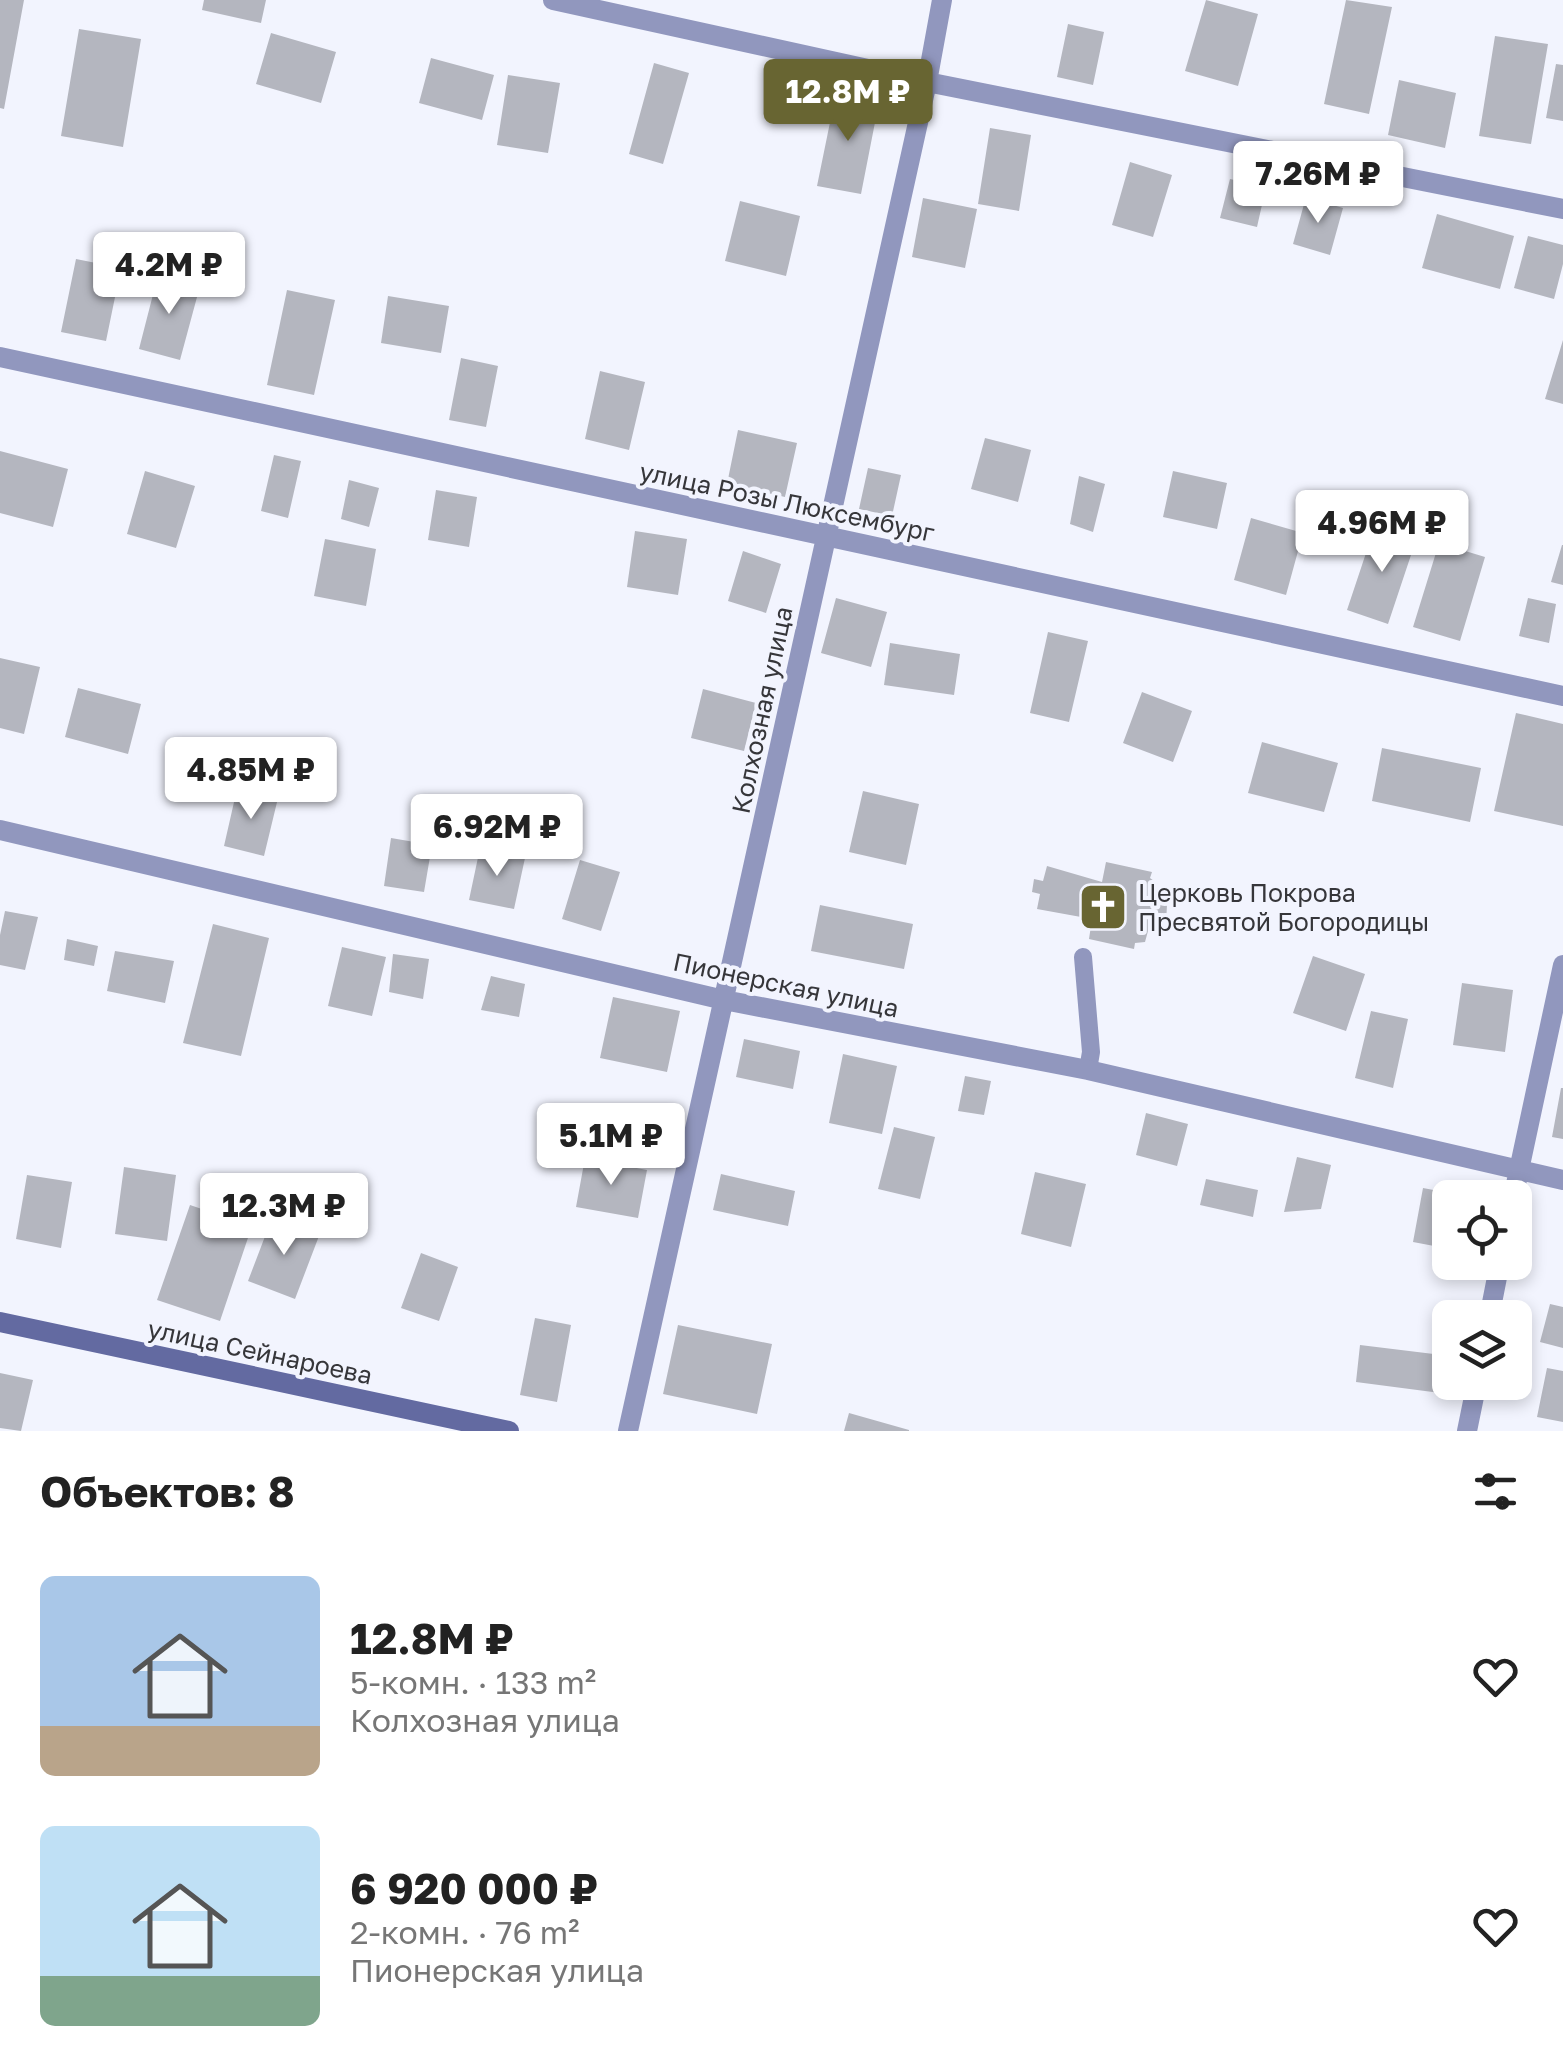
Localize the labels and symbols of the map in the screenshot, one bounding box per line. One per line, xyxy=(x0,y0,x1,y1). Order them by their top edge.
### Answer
pin: 12.8M ₽ xyxy=(756,59,940,144)
pin: 7.26M ₽ xyxy=(1226,141,1410,226)
pin: 4.2M ₽ xyxy=(88,232,250,317)
street label: улица Розы Люксембург xyxy=(637,455,937,548)
pin: 4.96M ₽ xyxy=(1290,490,1474,575)
street label: Колхозная улица xyxy=(724,604,799,816)
pin: 4.85M ₽ xyxy=(159,737,343,822)
pin: 6.92M ₽ xyxy=(405,794,589,879)
place label: Церковь Покрова Пресвятой Богородицы xyxy=(1138,877,1429,937)
church icon: Церковь Покрова Пресвятой Богородицы xyxy=(1077,881,1129,933)
street label: Пионерская улица xyxy=(671,945,902,1024)
pin: 5.1M ₽ xyxy=(530,1103,692,1188)
pin: 12.3M ₽ xyxy=(192,1173,376,1258)
street label: улица Сейнароева xyxy=(145,1313,375,1390)

